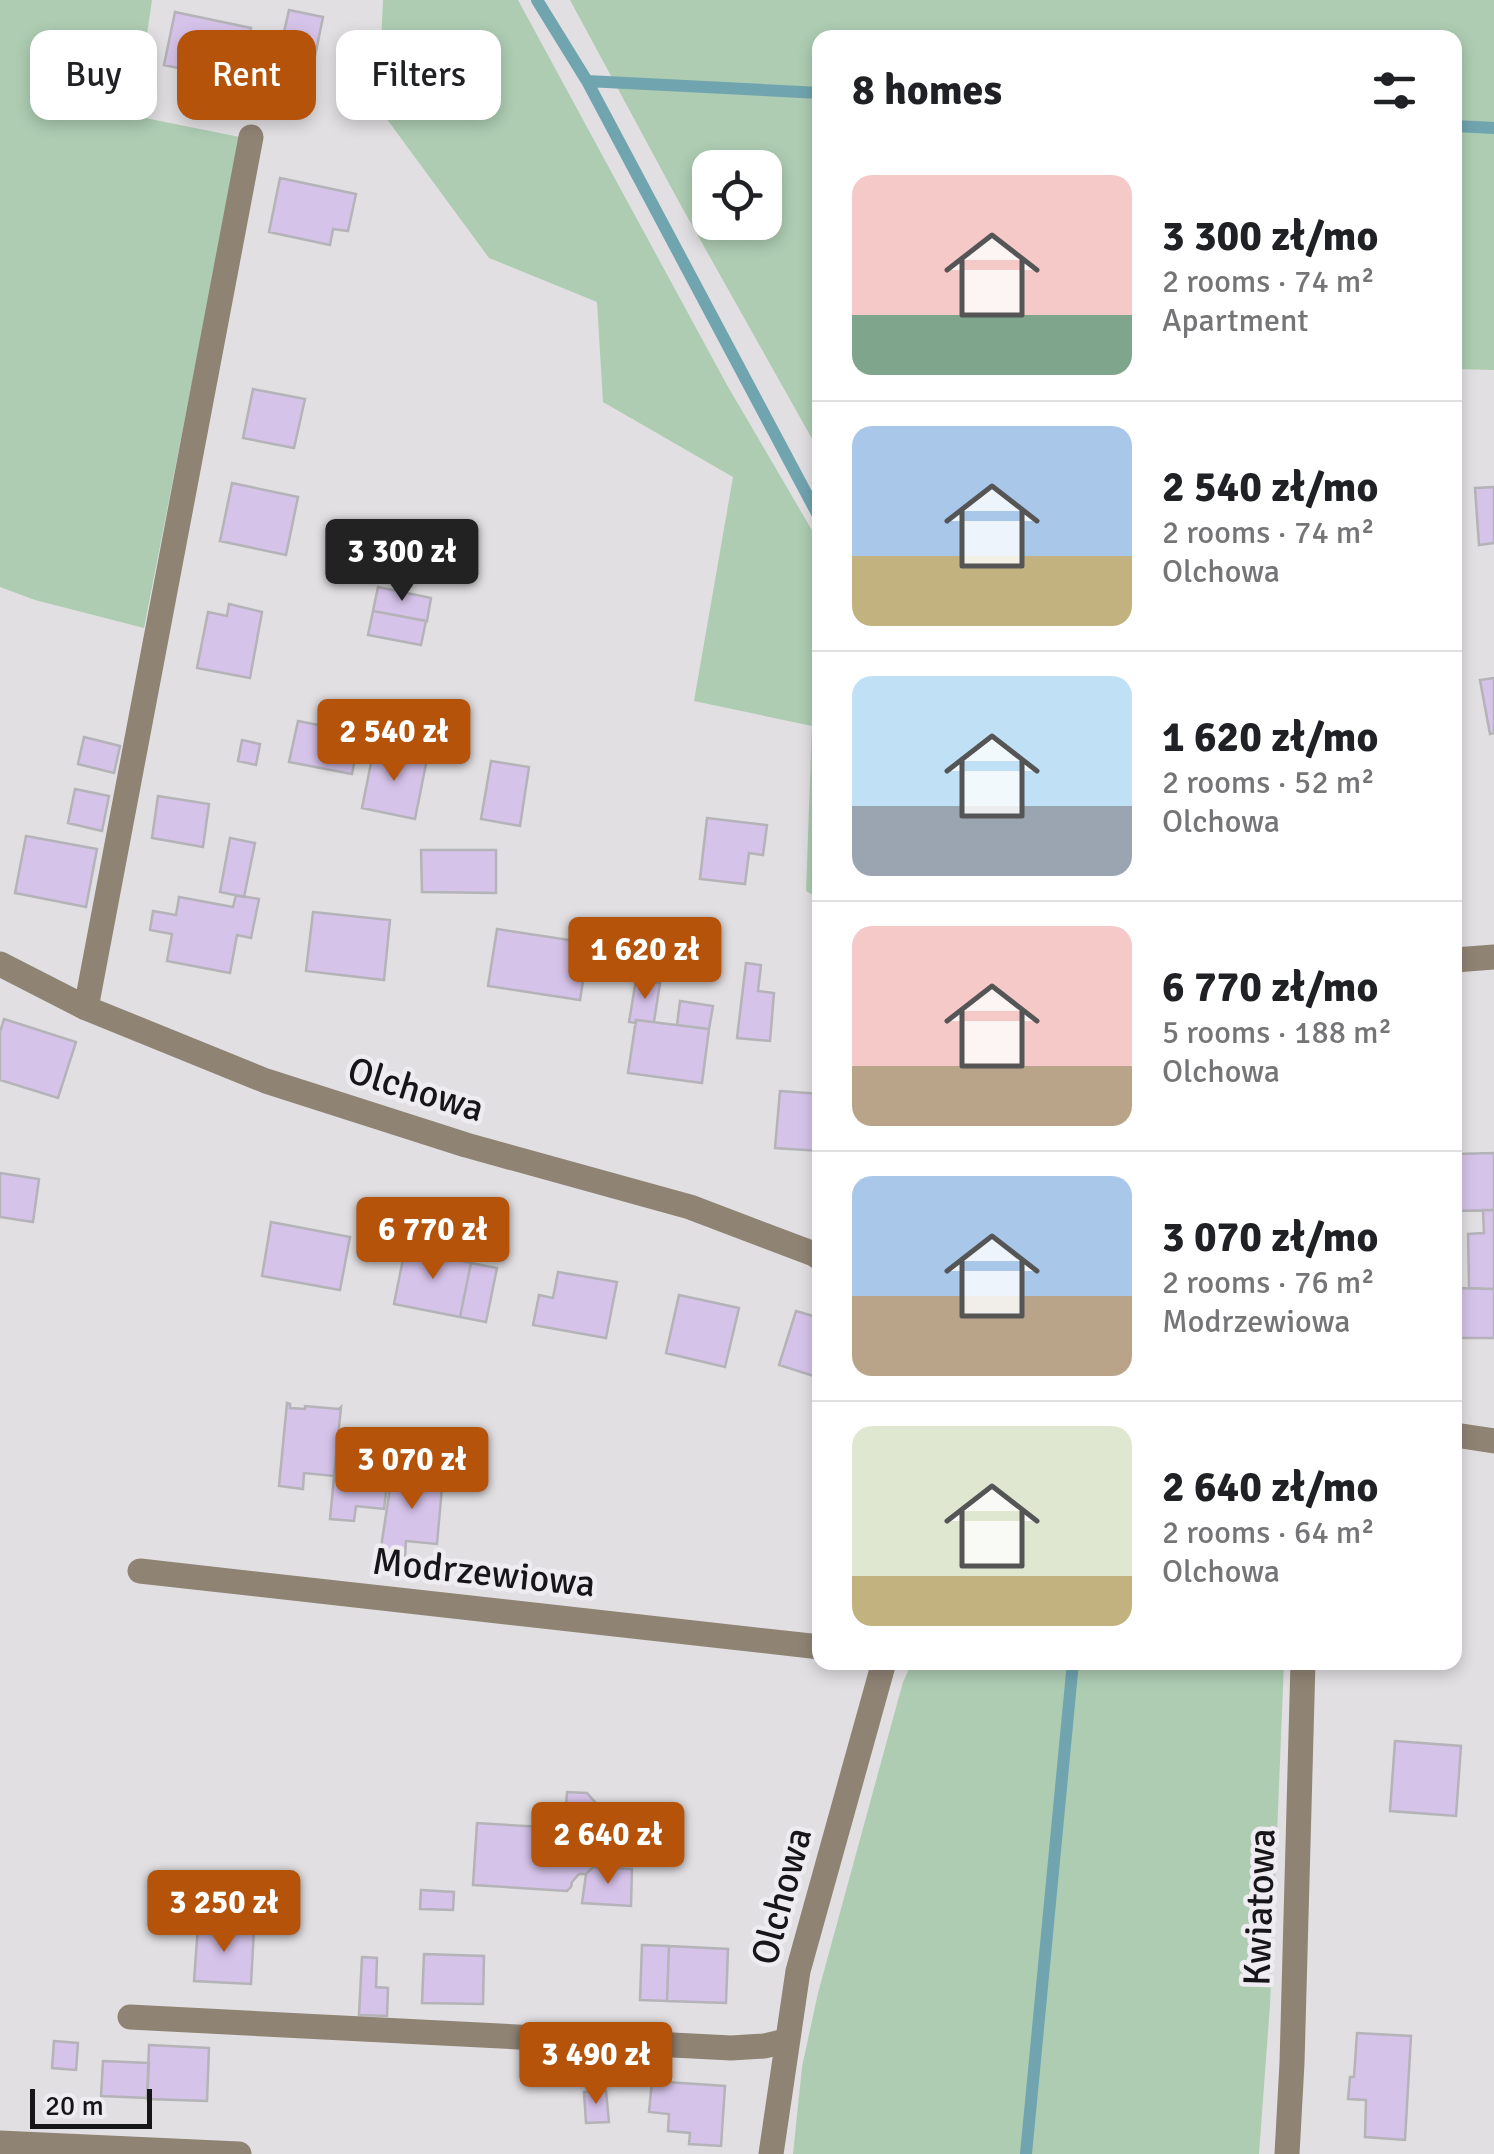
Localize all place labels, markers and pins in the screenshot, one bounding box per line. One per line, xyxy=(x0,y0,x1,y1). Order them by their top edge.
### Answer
pin: 3 300 zł xyxy=(299,519,505,604)
pin: 2 540 zł xyxy=(291,699,497,784)
pin: 1 620 zł xyxy=(542,917,748,1002)
pin: 6 770 zł xyxy=(330,1197,536,1282)
pin: 3 070 zł xyxy=(309,1427,515,1512)
pin: 2 640 zł xyxy=(505,1802,711,1887)
pin: 3 250 zł xyxy=(121,1870,327,1955)
pin: 3 490 zł xyxy=(493,2022,699,2107)

